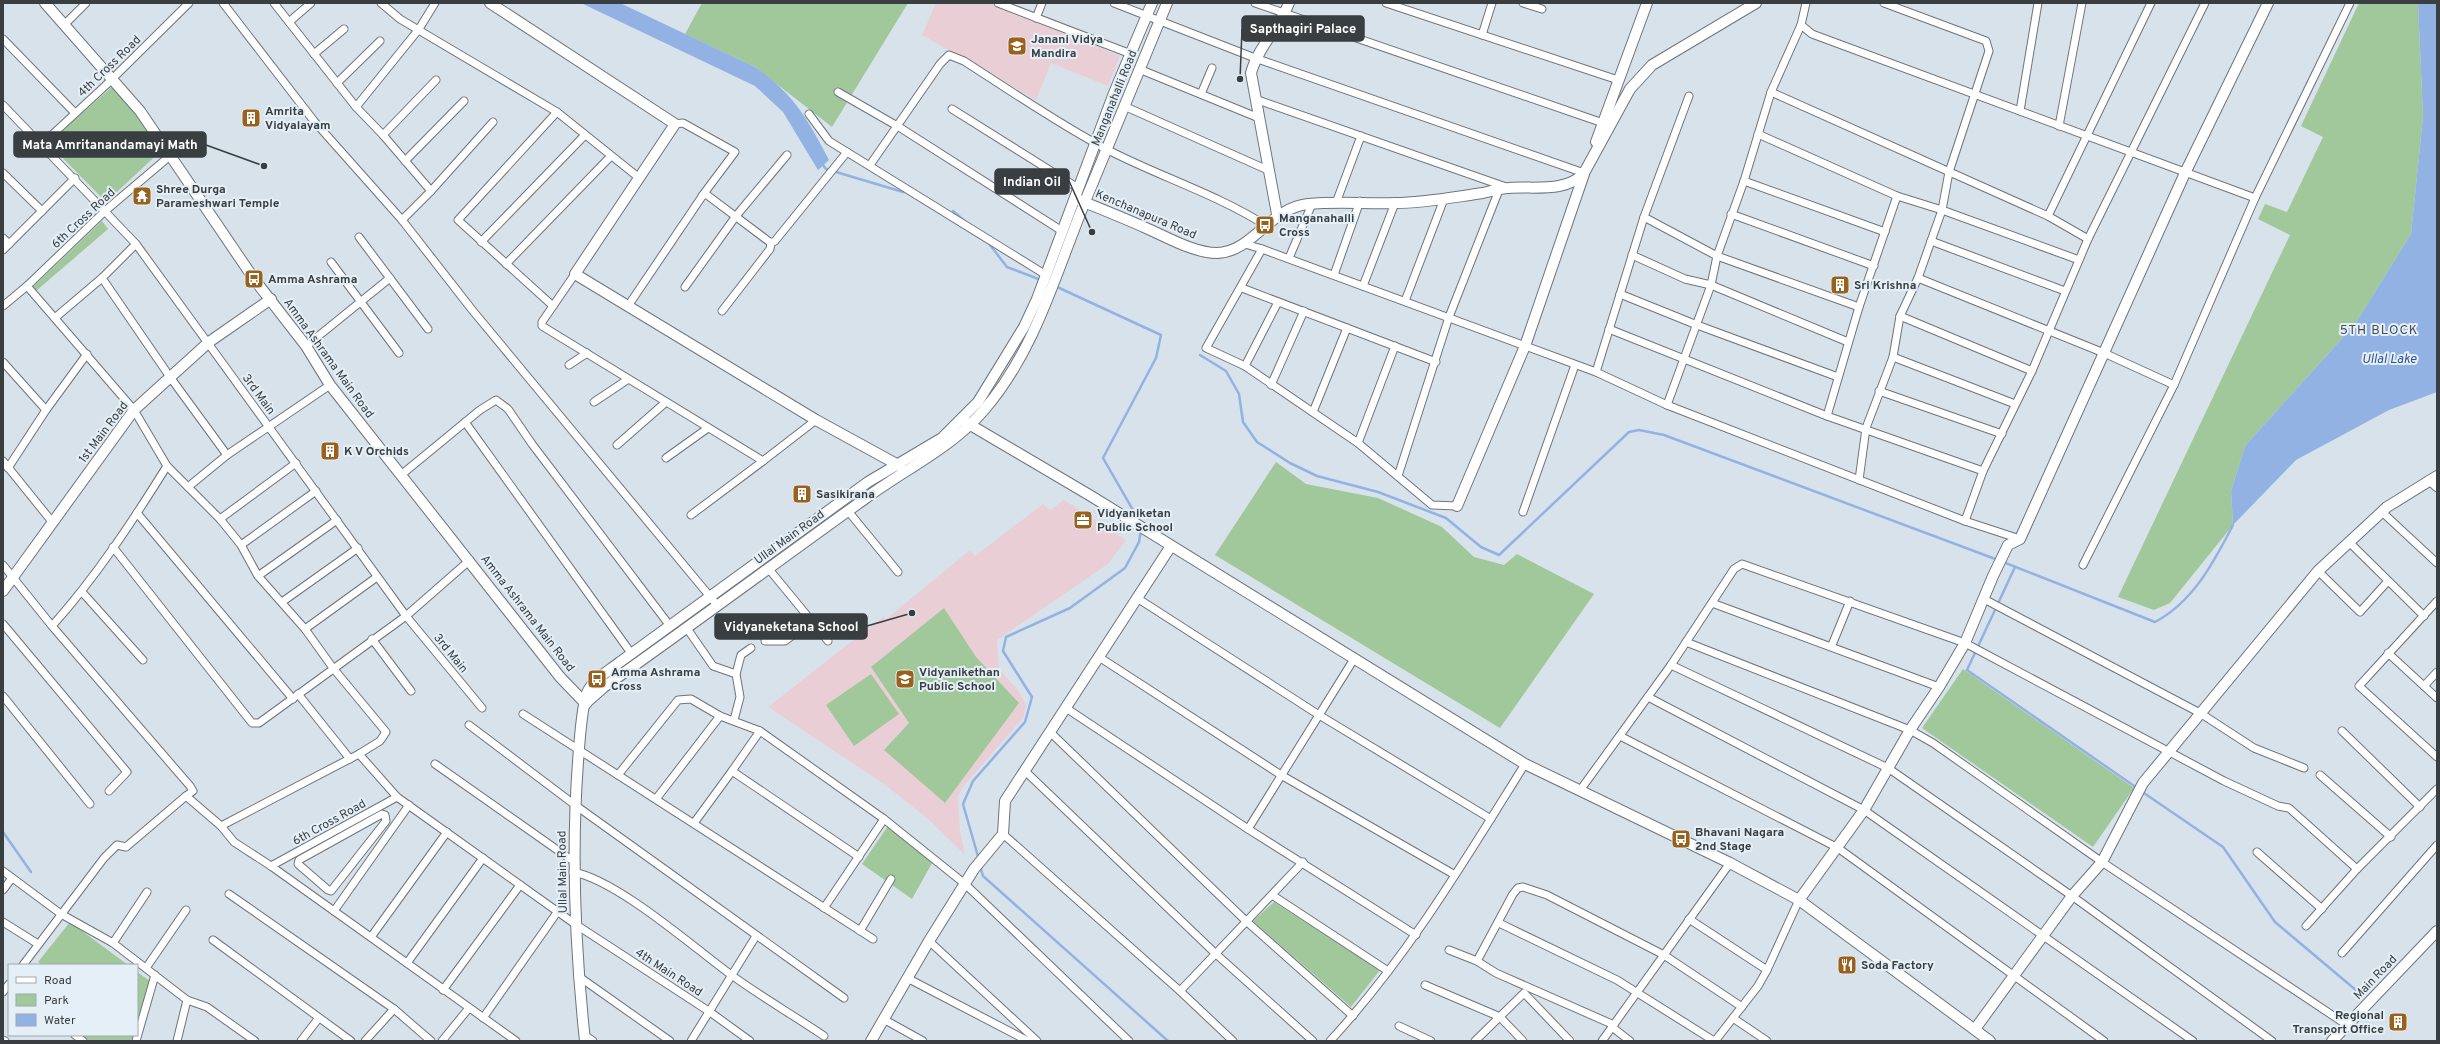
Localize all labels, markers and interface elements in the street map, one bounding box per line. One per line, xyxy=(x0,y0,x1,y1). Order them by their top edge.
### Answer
callout: Sapthagiri Palace xyxy=(1242,16,1364,41)
text: Sapthagiri Palace xyxy=(1250,22,1356,38)
place label: Janani Vidya Mandira xyxy=(1031,32,1103,62)
street label: 4th Cross Road xyxy=(75,33,145,101)
school or university icon: Janani Vidya Mandira xyxy=(1006,35,1028,57)
street label: Manganahalli Road xyxy=(1088,48,1141,149)
place label: Amrita Vidyalayam xyxy=(265,104,331,134)
building icon: Amrita Vidyalayam xyxy=(240,107,262,129)
callout: Mata Amritanandamayi Math xyxy=(14,132,206,157)
text: Mata Amritanandamayi Math xyxy=(22,138,198,154)
callout: Indian Oil xyxy=(995,169,1069,194)
text: Indian Oil xyxy=(1003,175,1061,191)
place label: Shree Durga Parameshwari Temple xyxy=(156,182,280,212)
street label: 6th Cross Road xyxy=(48,185,119,252)
temple icon: Shree Durga Parameshwari Temple xyxy=(131,185,153,207)
street label: Kenchanapura Road xyxy=(1092,186,1199,244)
place label: Manganahalli Cross xyxy=(1279,211,1354,241)
bus stop icon: Manganahalli Cross xyxy=(1254,214,1276,236)
bus stop icon: Amma Ashrama xyxy=(243,268,265,290)
place label: Amma Ashrama xyxy=(268,272,357,288)
building icon: Sri Krishna xyxy=(1829,274,1851,296)
place label: Sri Krishna xyxy=(1854,278,1916,294)
street label: Amma Ashrama Main Road xyxy=(279,296,377,422)
district label: 5TH BLOCK xyxy=(2340,323,2418,339)
water label: Ullal Lake xyxy=(2362,352,2417,368)
street label: 3rd Main xyxy=(238,371,278,418)
street label: 1st Main Road xyxy=(75,399,132,467)
building icon: K V Orchids xyxy=(319,440,341,462)
place label: K V Orchids xyxy=(344,444,409,460)
building icon: Sasikirana xyxy=(791,483,813,505)
place label: Sasikirana xyxy=(816,487,875,503)
place label: Vidyaniketan Public School xyxy=(1097,506,1173,536)
street label: Ullal Main Road xyxy=(751,507,828,569)
office icon: Vidyaniketan Public School xyxy=(1072,509,1094,531)
street label: Amma Ashrama Main Road xyxy=(477,552,578,675)
callout: Vidyaneketana School xyxy=(715,614,867,639)
text: Vidyaneketana School xyxy=(723,620,859,636)
street label: 3rd Main xyxy=(429,630,471,677)
place label: Amma Ashrama Cross xyxy=(611,665,700,695)
place label: Vidyanikethan Public School xyxy=(919,665,1000,695)
bus stop icon: Amma Ashrama Cross xyxy=(586,668,608,690)
school or university icon: Vidyanikethan Public School xyxy=(894,668,916,690)
street label: 6th Cross Road xyxy=(290,796,369,850)
place label: Bhavani Nagara 2nd Stage xyxy=(1695,825,1784,855)
bus stop icon: Bhavani Nagara 2nd Stage xyxy=(1670,828,1692,850)
street label: Ullal Main Road xyxy=(554,830,572,914)
street label: 4th Main Road xyxy=(632,945,705,1001)
street label: Main Road xyxy=(2351,952,2401,1003)
restaurant icon: Soda Factory xyxy=(1836,954,1858,976)
place label: Soda Factory xyxy=(1861,958,1934,974)
legend xyxy=(8,964,138,1036)
text: Road xyxy=(44,973,72,989)
text: Park xyxy=(44,993,69,1009)
place label: Regional Transport Office xyxy=(2292,1008,2384,1038)
building icon: Regional Transport Office xyxy=(2387,1011,2409,1033)
text: Water xyxy=(44,1013,76,1029)

